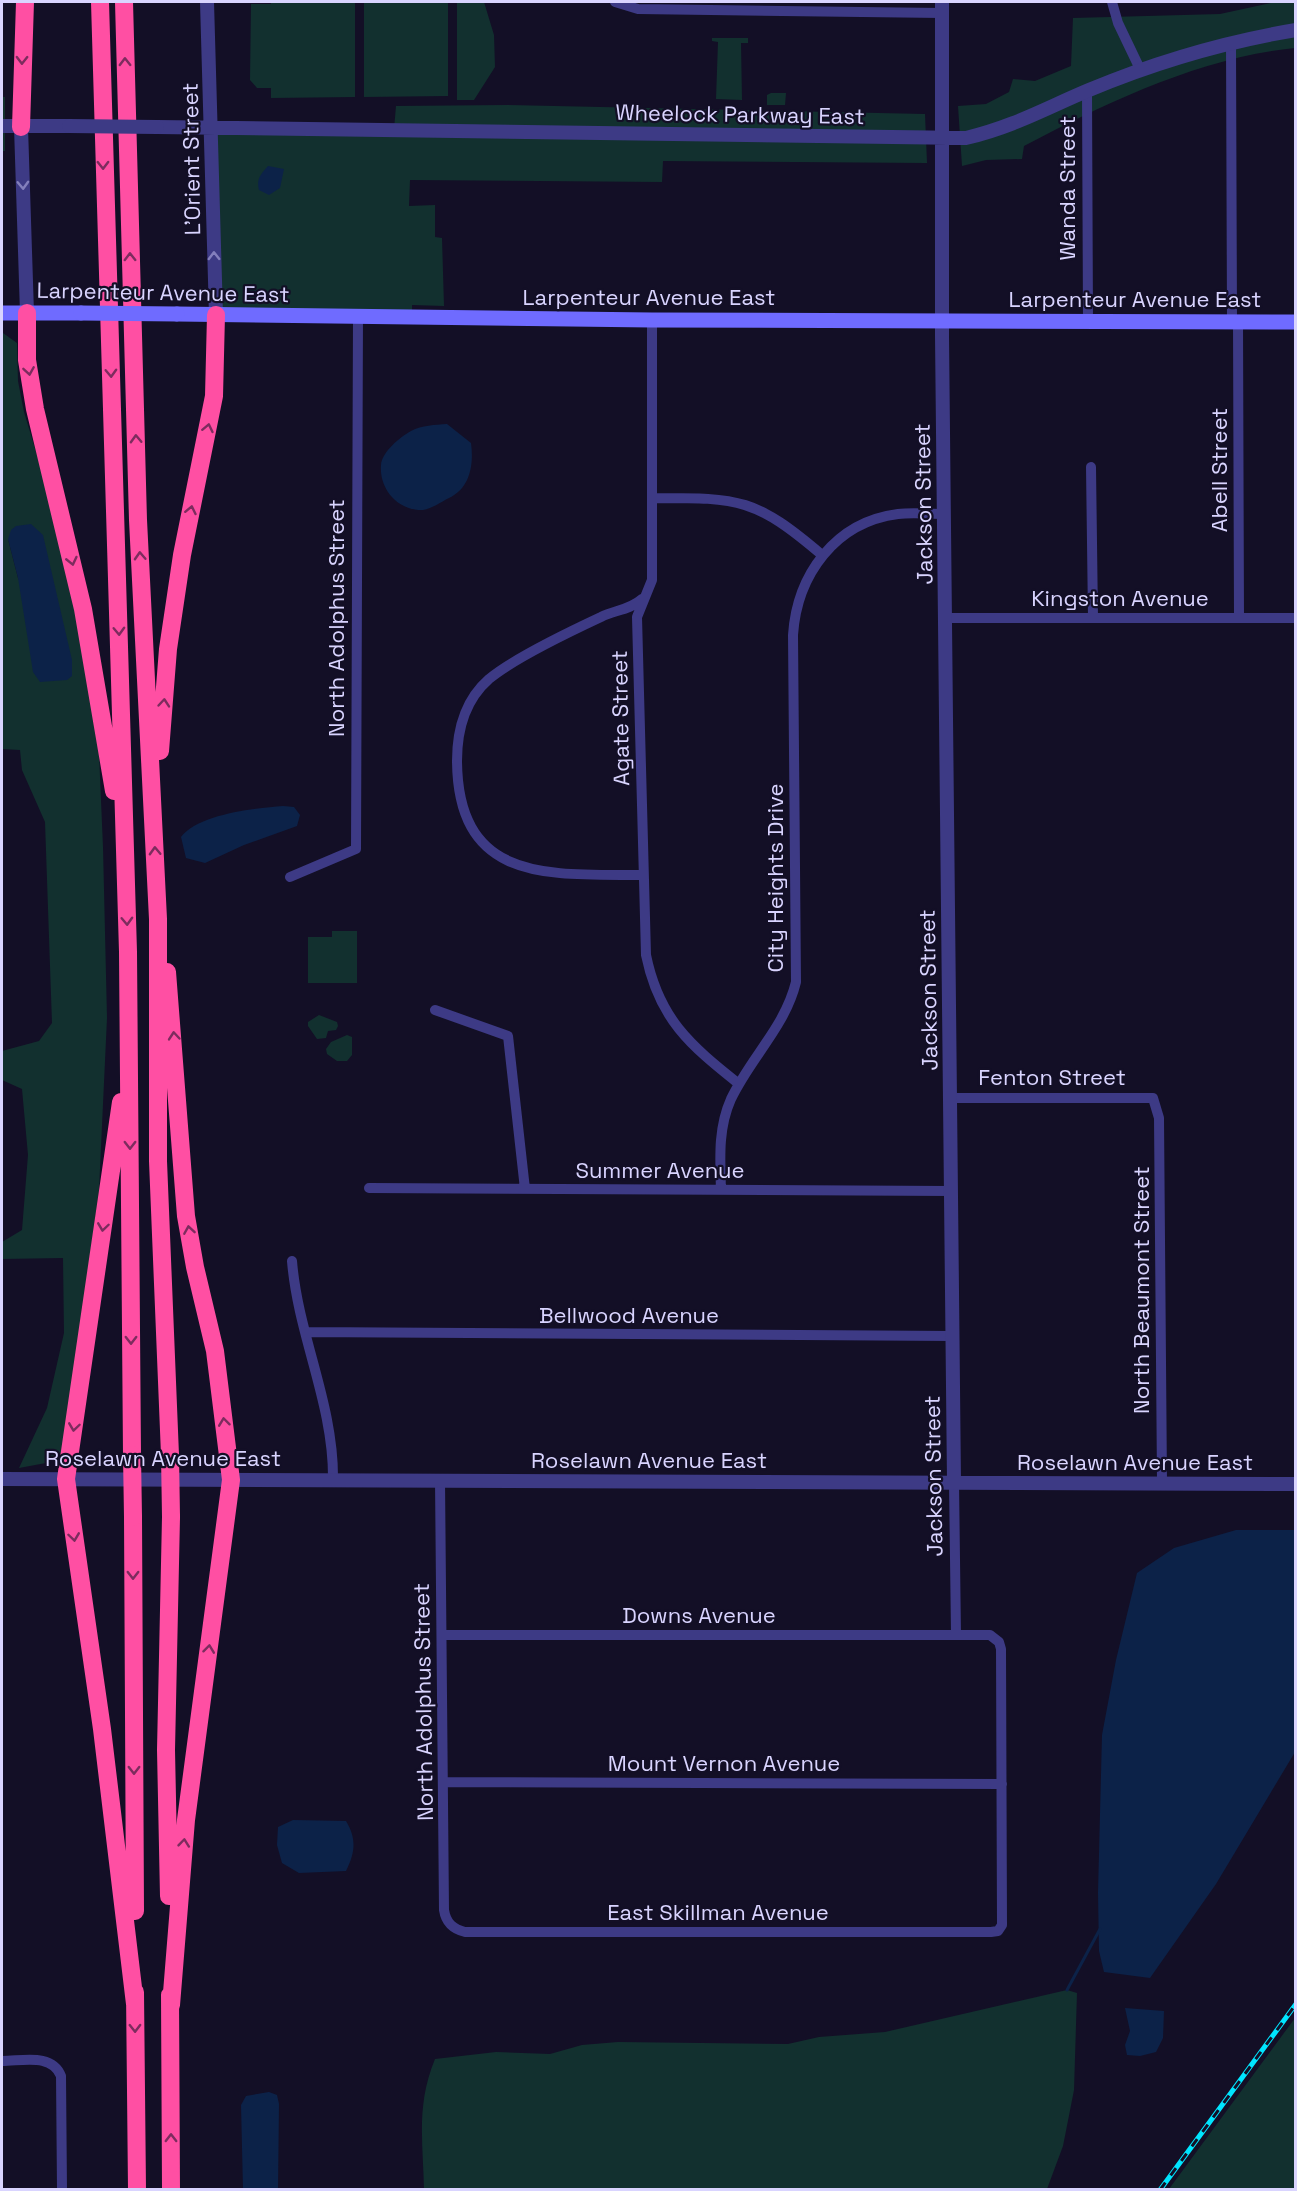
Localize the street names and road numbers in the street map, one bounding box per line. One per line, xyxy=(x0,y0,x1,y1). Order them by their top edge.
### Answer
street label: L'Orient Street xyxy=(176,82,206,236)
street label: Wheelock Parkway East xyxy=(615,98,865,130)
street label: Wanda Street xyxy=(1053,116,1081,260)
street label: Larpenteur Avenue East xyxy=(36,276,290,308)
street label: Larpenteur Avenue East xyxy=(523,283,775,311)
street label: Larpenteur Avenue East xyxy=(1009,285,1261,313)
street label: Abell Street xyxy=(1205,408,1233,532)
street label: Jackson Street xyxy=(908,423,938,585)
street label: North Adolphus Street xyxy=(322,499,350,737)
street label: Kingston Avenue xyxy=(1031,584,1209,612)
street label: Agate Street xyxy=(605,650,635,786)
street label: City Heights Drive xyxy=(761,784,789,972)
street label: Jackson Street xyxy=(913,909,943,1071)
street label: Fenton Street xyxy=(978,1063,1126,1091)
street label: Summer Avenue xyxy=(575,1156,745,1184)
street label: North Beaumont Street xyxy=(1127,1166,1155,1414)
street label: Bellwood Avenue xyxy=(539,1301,719,1329)
street label: Jackson Street xyxy=(918,1395,948,1557)
street label: Roselawn Avenue East xyxy=(45,1444,281,1472)
street label: Roselawn Avenue East xyxy=(531,1446,767,1474)
street label: Roselawn Avenue East xyxy=(1017,1448,1253,1476)
street label: North Adolphus Street xyxy=(407,1583,439,1821)
street label: Downs Avenue xyxy=(622,1601,776,1629)
street label: Mount Vernon Avenue xyxy=(608,1749,840,1777)
street label: East Skillman Avenue xyxy=(607,1898,829,1926)

